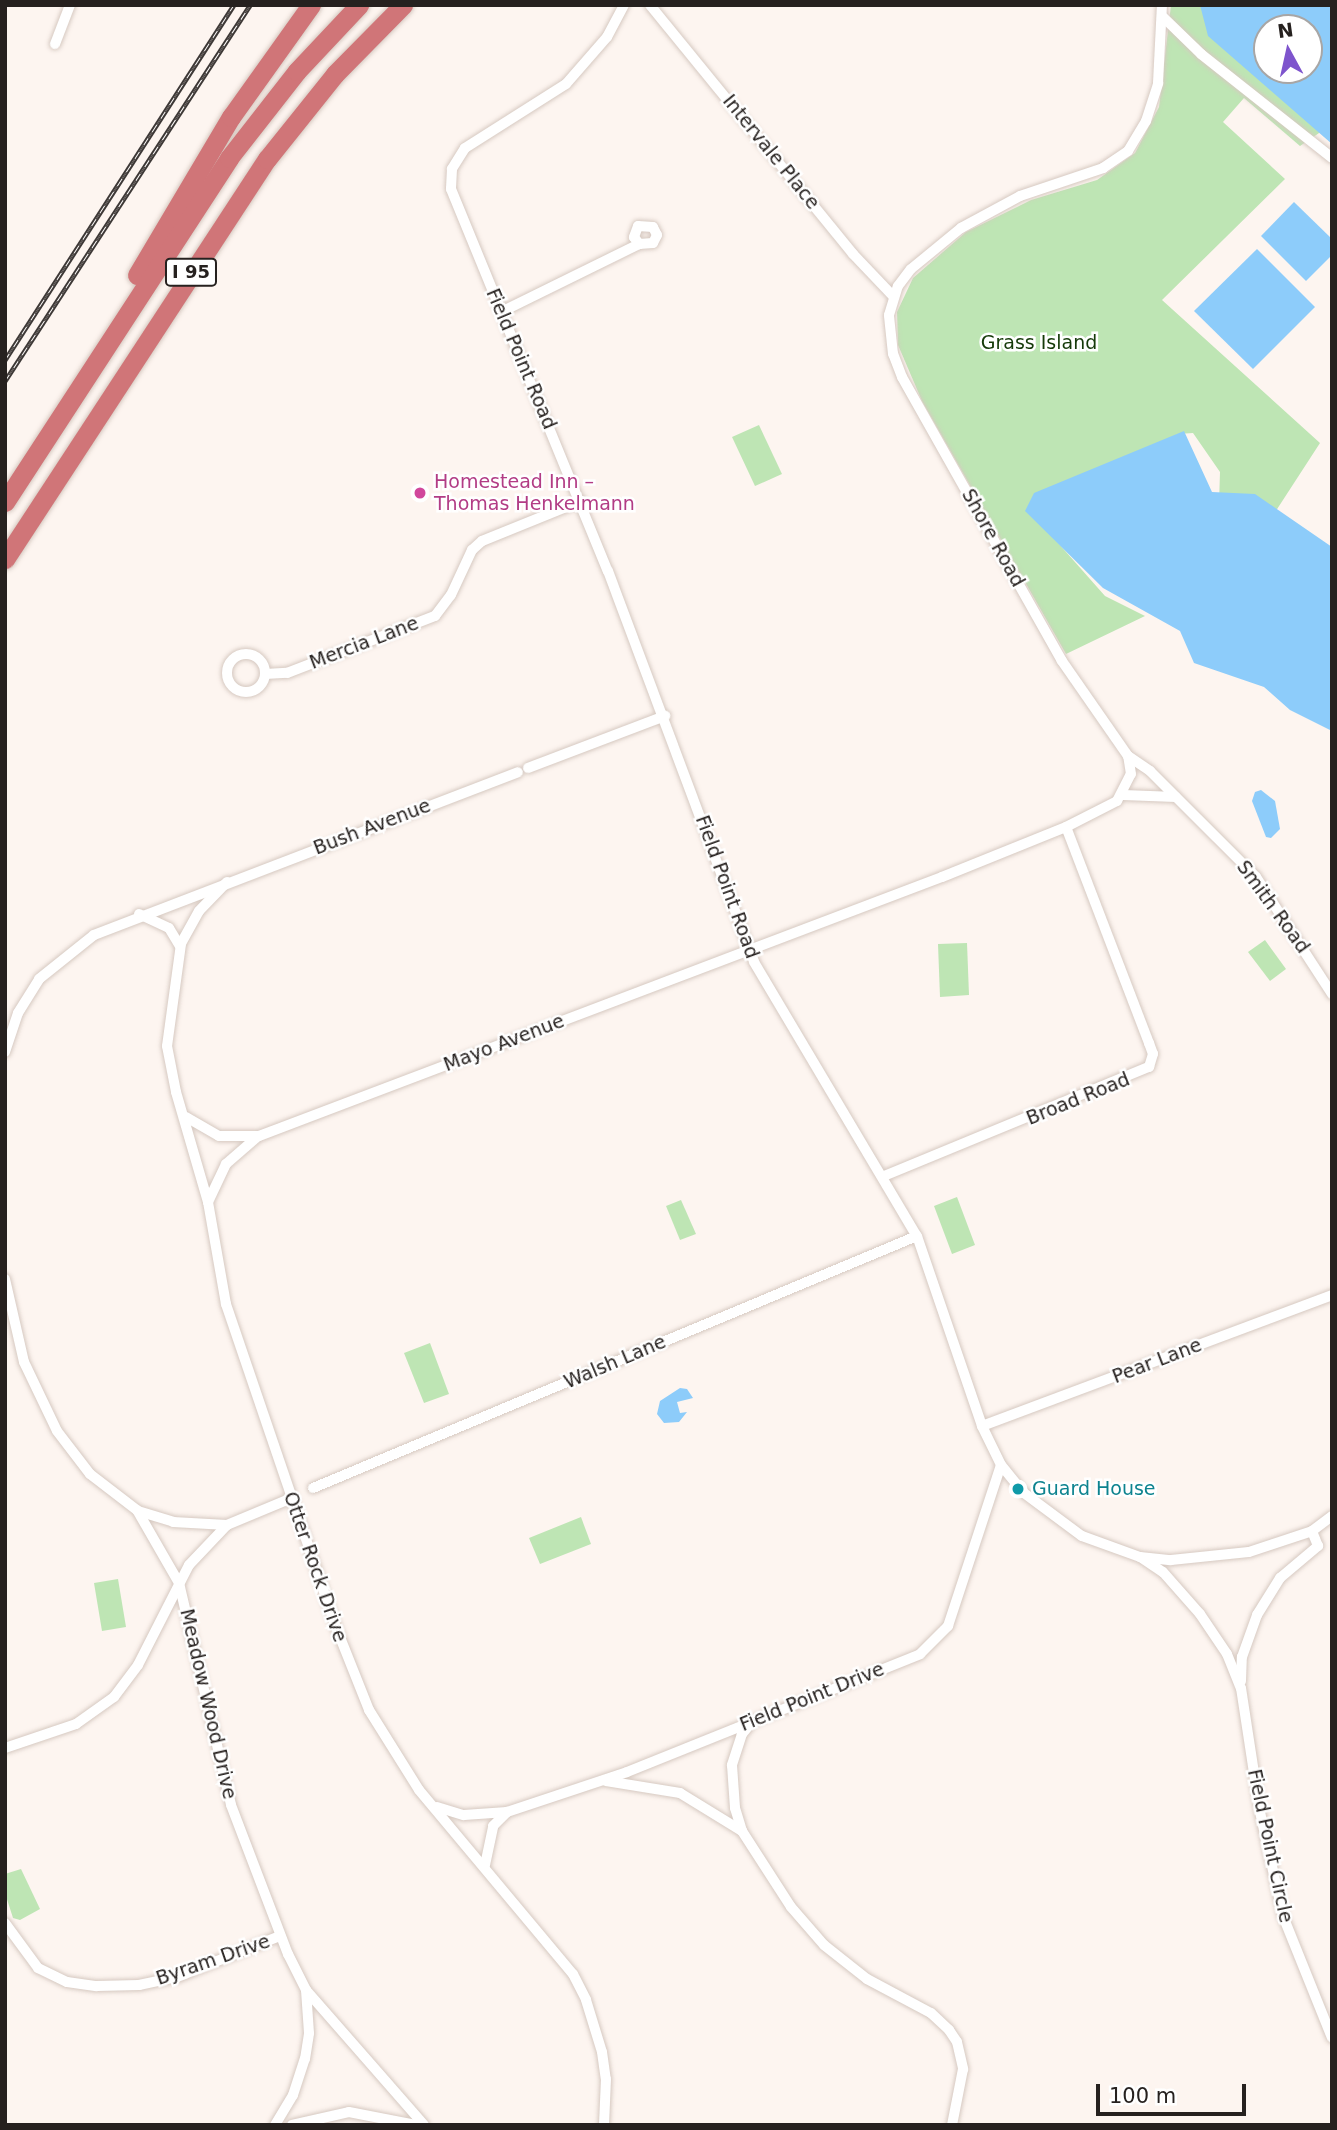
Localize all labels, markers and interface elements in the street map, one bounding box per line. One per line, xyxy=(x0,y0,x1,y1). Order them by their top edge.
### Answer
north arrow xyxy=(1253,14,1323,84)
text: N xyxy=(1276,18,1295,42)
street label: Intervale Place xyxy=(718,90,824,214)
road number: I 95 xyxy=(165,258,217,286)
street label: Field Point Road xyxy=(481,285,561,433)
park label: Grass Island xyxy=(981,332,1097,354)
place label: Homestead Inn – Thomas Henkelmann xyxy=(434,471,635,515)
marker: Homestead Inn – Thomas Henkelmann xyxy=(412,485,428,501)
street label: Shore Road xyxy=(957,485,1029,591)
street label: Mercia Lane xyxy=(306,612,422,674)
street label: Bush Avenue xyxy=(310,794,434,860)
street label: Field Point Road xyxy=(691,812,763,962)
street label: Smith Road xyxy=(1232,856,1314,958)
street label: Mayo Avenue xyxy=(440,1010,568,1076)
street label: Broad Road xyxy=(1023,1068,1133,1130)
street label: Walsh Lane xyxy=(561,1330,669,1394)
street label: Pear Lane xyxy=(1109,1334,1205,1388)
place label: Guard House xyxy=(1032,1478,1156,1500)
marker: Guard House xyxy=(1010,1481,1026,1497)
street label: Otter Rock Drive xyxy=(279,1489,351,1645)
street label: Meadow Wood Drive xyxy=(175,1607,241,1801)
street label: Field Point Drive xyxy=(736,1658,888,1736)
street label: Field Point Circle xyxy=(1243,1767,1297,1925)
street label: Byram Drive xyxy=(153,1930,273,1990)
scale bar xyxy=(1099,2070,1250,2114)
text: 100 m xyxy=(1109,2084,1176,2108)

